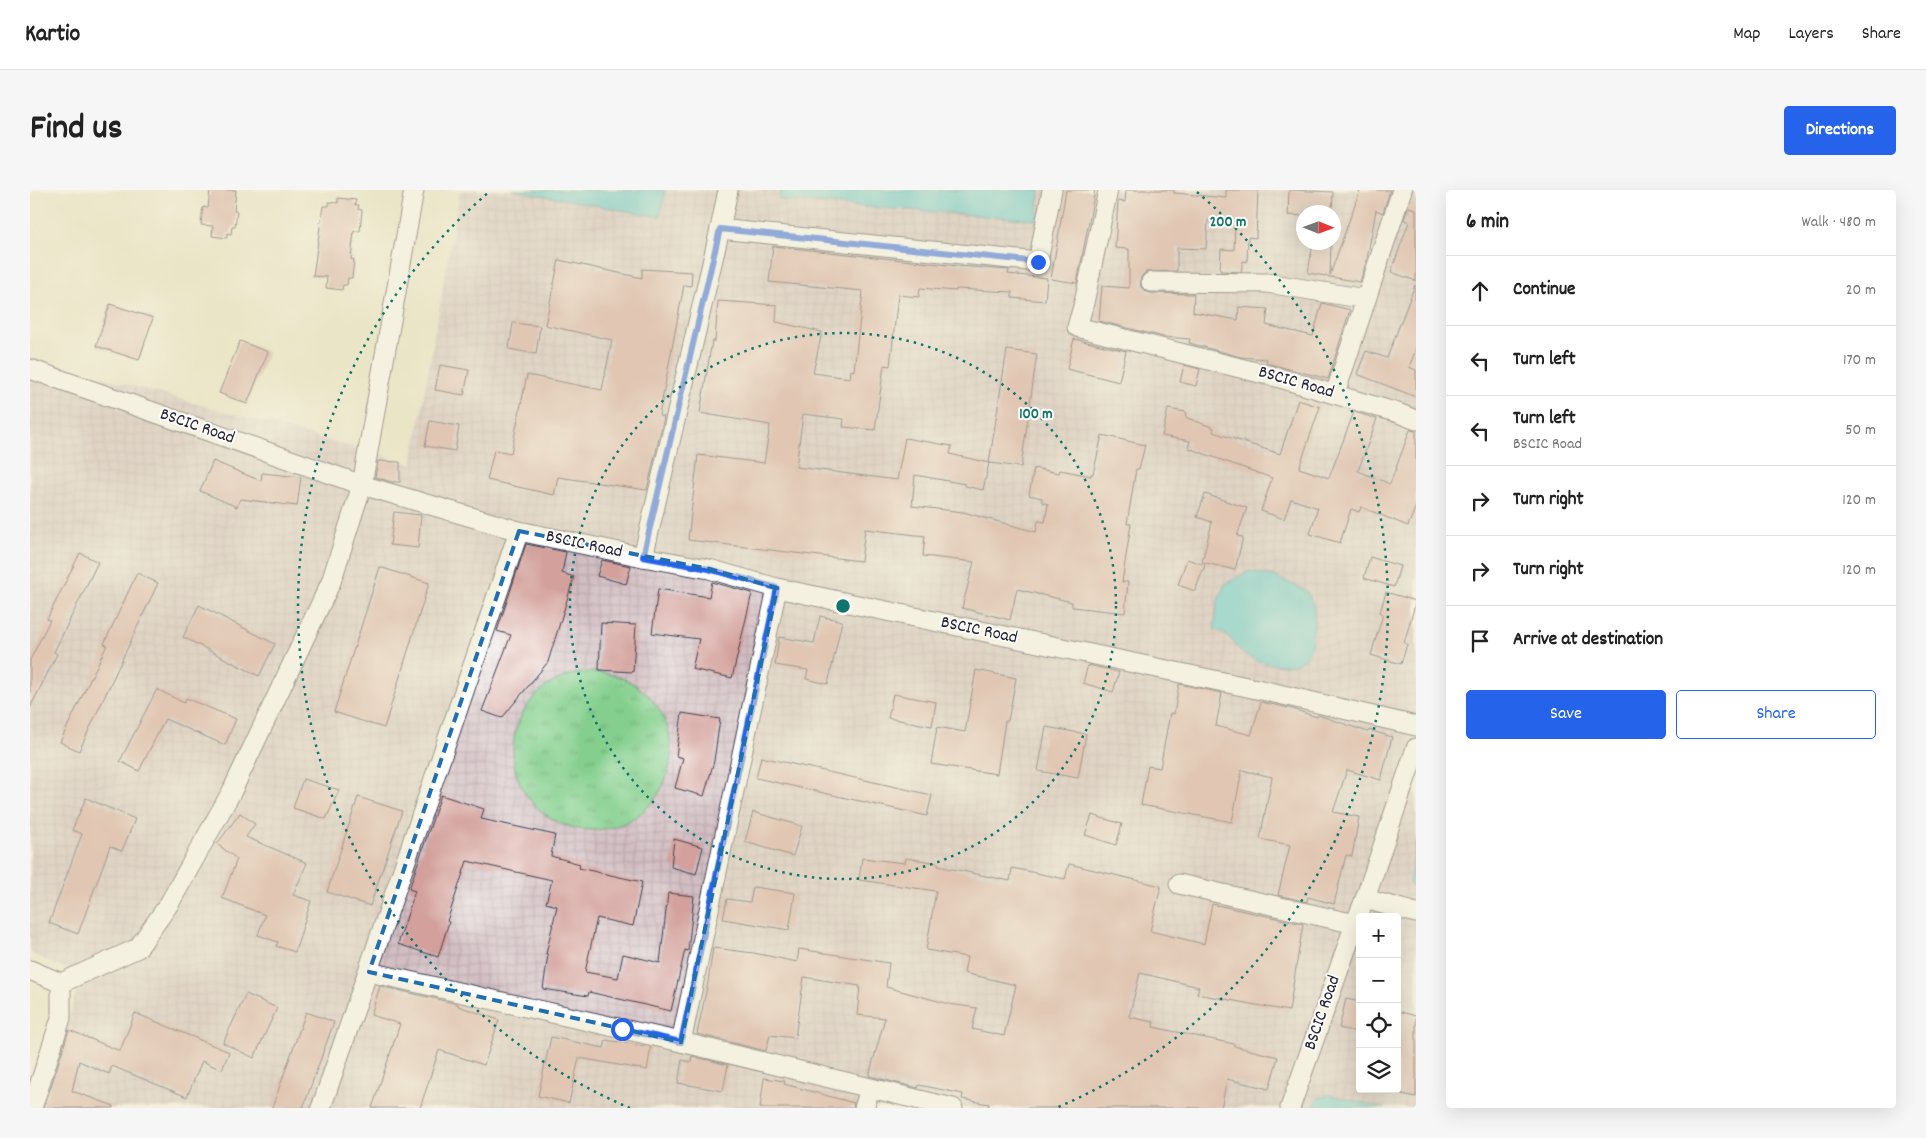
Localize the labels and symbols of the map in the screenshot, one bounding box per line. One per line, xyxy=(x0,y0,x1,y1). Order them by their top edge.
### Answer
north arrow xyxy=(1296,205,1341,250)
text: 200 m xyxy=(1210,212,1246,234)
route end xyxy=(1027,251,1050,274)
street label: BSCIC Road xyxy=(1255,360,1337,406)
street label: BSCIC Road xyxy=(156,403,238,451)
text: 100 m xyxy=(1019,404,1053,426)
street label: BSCIC Road xyxy=(543,525,625,565)
centre of rings xyxy=(834,597,852,615)
street label: BSCIC Road xyxy=(938,611,1020,651)
street label: BSCIC Road xyxy=(1299,972,1347,1054)
route start xyxy=(611,1018,634,1041)

